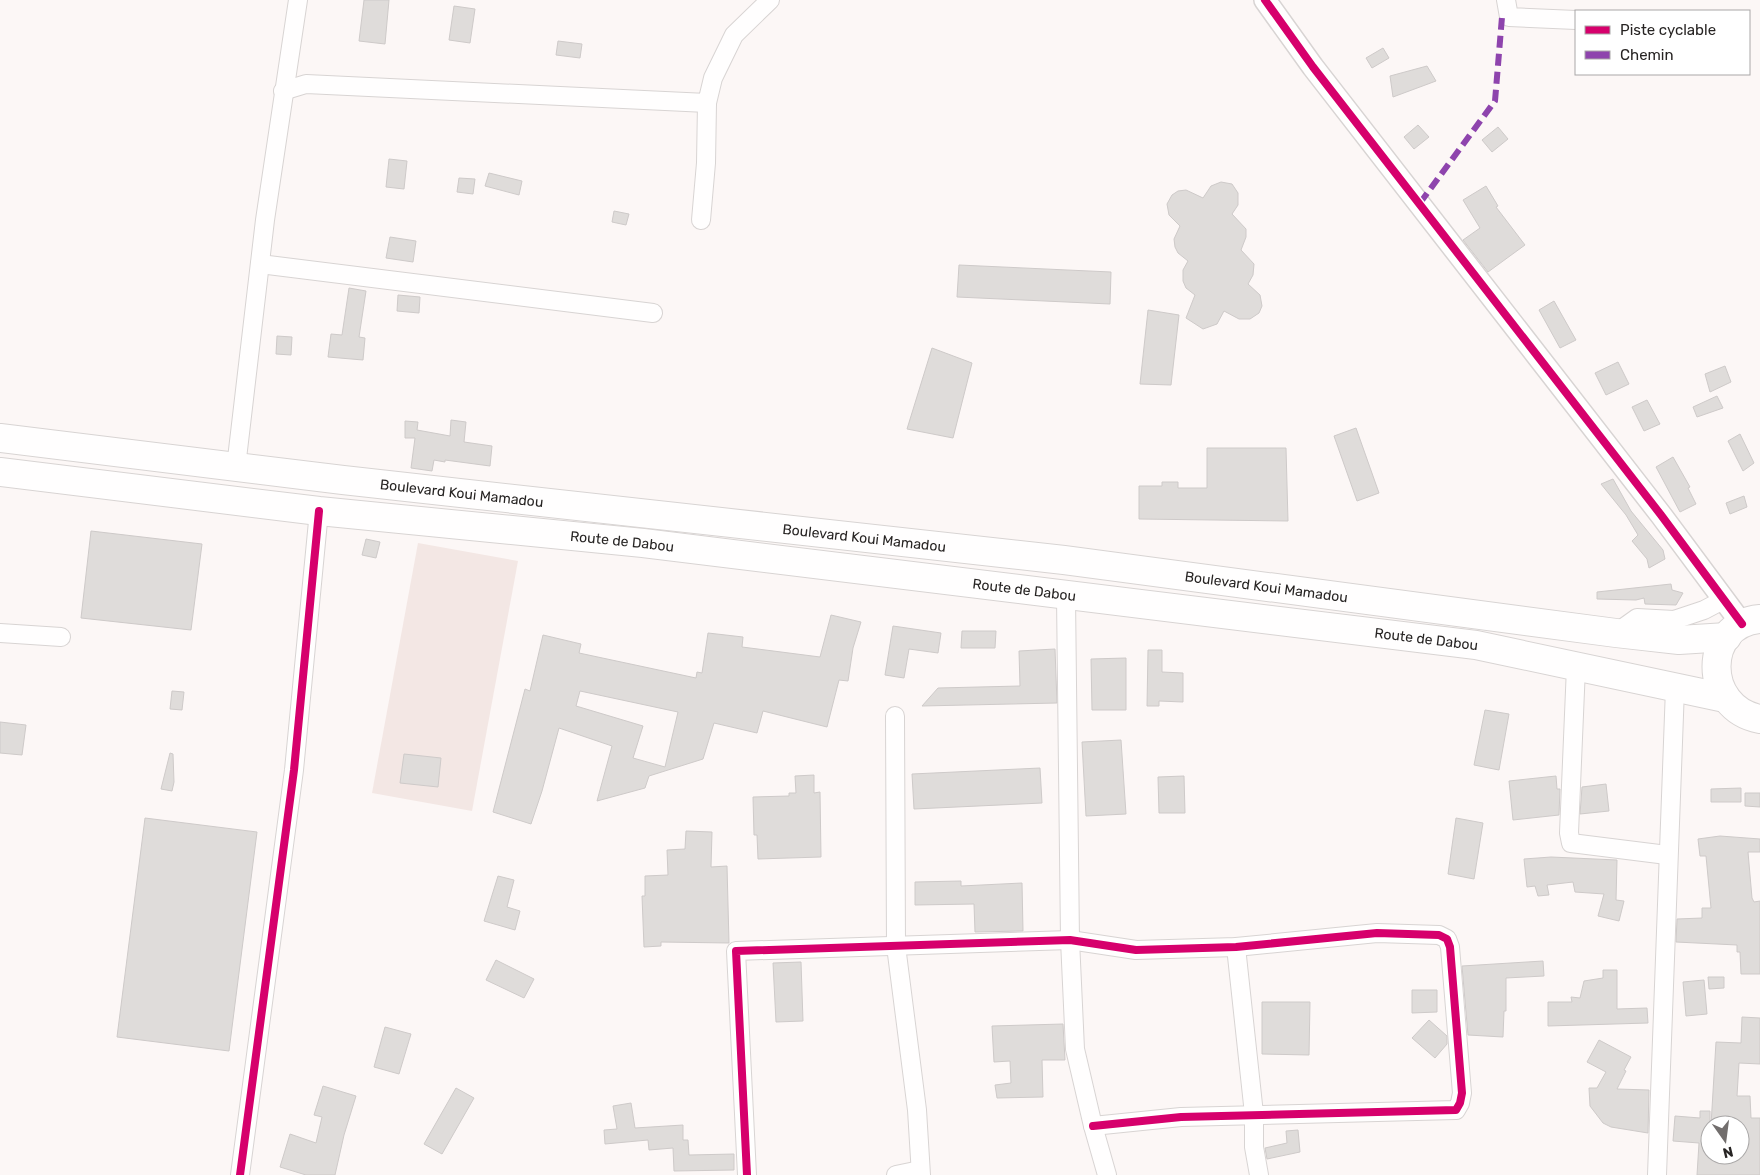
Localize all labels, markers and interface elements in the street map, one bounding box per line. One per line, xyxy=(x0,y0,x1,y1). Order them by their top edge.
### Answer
legend xyxy=(1575,10,1750,75)
text: Piste cyclable xyxy=(1620,21,1716,39)
text: Chemin xyxy=(1620,46,1674,64)
street label: Boulevard Koui Mamadou xyxy=(379,476,544,511)
street label: Boulevard Koui Mamadou xyxy=(782,520,947,555)
street label: Route de Dabou xyxy=(569,527,675,555)
street label: Boulevard Koui Mamadou xyxy=(1184,568,1349,606)
street label: Route de Dabou xyxy=(971,575,1077,604)
street label: Route de Dabou xyxy=(1373,624,1479,654)
north arrow xyxy=(1700,1115,1750,1165)
text: N xyxy=(1721,1143,1735,1162)

